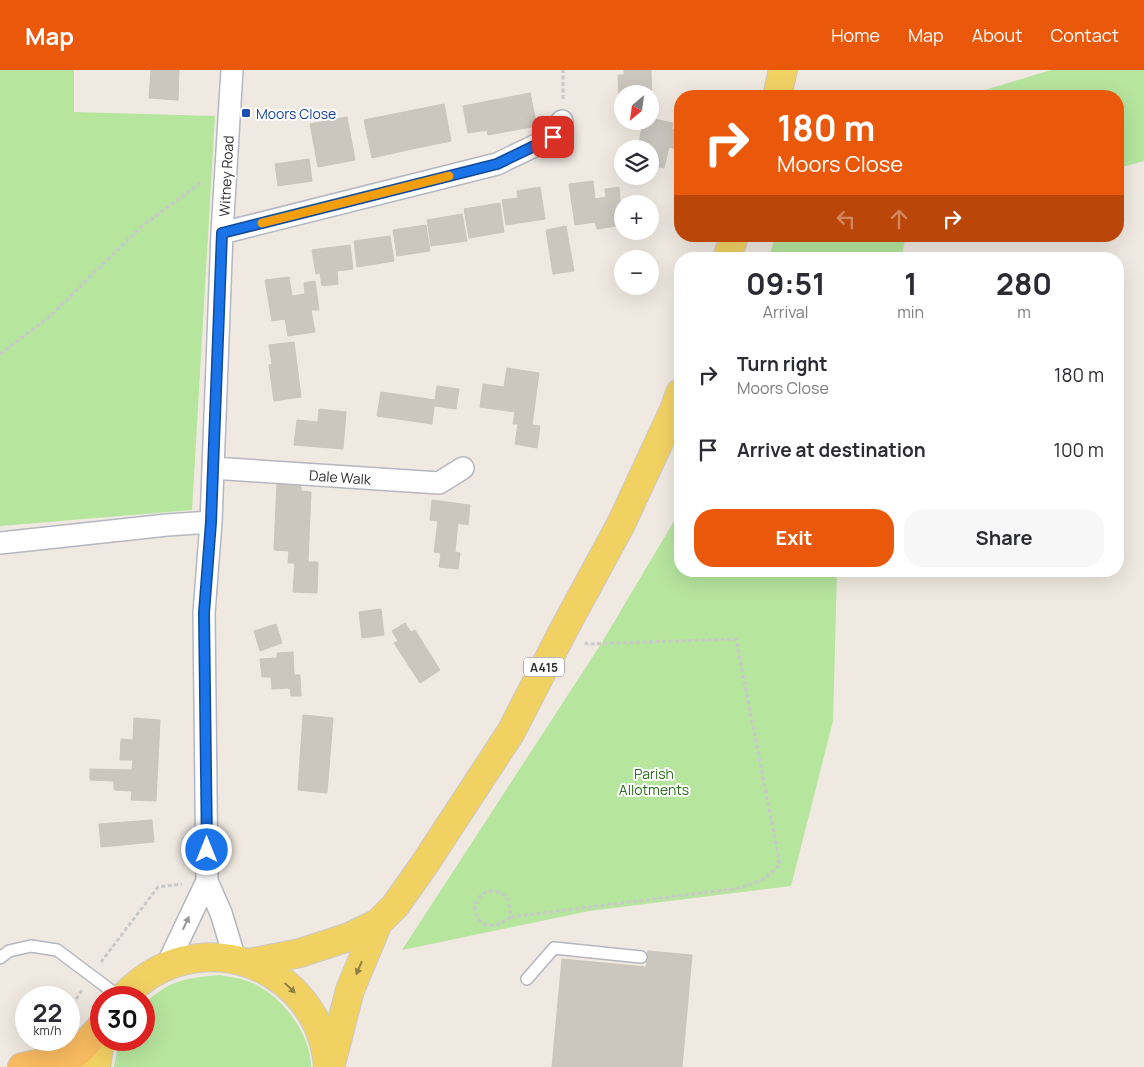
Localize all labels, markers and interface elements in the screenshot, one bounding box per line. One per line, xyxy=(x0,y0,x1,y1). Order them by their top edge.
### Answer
text: Map xyxy=(25,19,74,52)
text: Home xyxy=(831,23,880,47)
text: Map xyxy=(908,23,944,47)
text: About xyxy=(972,23,1022,47)
text: Contact xyxy=(1050,23,1119,47)
north arrow xyxy=(614,85,659,130)
map controls xyxy=(614,85,659,295)
place label: Moors Close xyxy=(256,104,336,123)
text: 180 m xyxy=(777,104,875,152)
marker: Moors Close xyxy=(240,107,252,119)
icon: right xyxy=(694,110,759,175)
pin xyxy=(532,116,574,158)
icon: arrive xyxy=(539,123,567,151)
street label: Witney Road xyxy=(214,135,238,217)
button: layers xyxy=(614,140,659,185)
text: Moors Close xyxy=(777,149,903,179)
button: + xyxy=(614,195,659,240)
icon: left xyxy=(832,205,860,233)
icon: ahead xyxy=(885,205,913,233)
icon: right xyxy=(938,205,966,233)
button: − xyxy=(614,250,659,295)
text: 09:51 xyxy=(746,263,825,304)
text: 1 xyxy=(904,263,917,304)
text: 280 xyxy=(996,263,1052,304)
text: Arrival xyxy=(763,301,808,323)
text: min xyxy=(897,301,924,323)
text: m xyxy=(1017,301,1031,323)
text: Turn right xyxy=(737,351,827,377)
icon: right xyxy=(694,361,722,389)
text: 180 m xyxy=(1054,362,1104,388)
text: Moors Close xyxy=(737,377,829,399)
icon: arrive xyxy=(694,436,722,464)
text: Arrive at destination xyxy=(737,437,926,463)
text: 100 m xyxy=(1053,437,1104,463)
street label: Dale Walk xyxy=(308,465,373,489)
button: Exit xyxy=(694,509,894,567)
button: Share xyxy=(904,509,1104,567)
road number: A415 xyxy=(524,658,564,676)
park label: Parish Allotments xyxy=(619,764,689,799)
position arrow xyxy=(180,823,232,875)
one-way arrow xyxy=(182,916,190,930)
one-way arrow xyxy=(355,961,363,976)
one-way arrow xyxy=(284,982,296,994)
speed limit sign: 30 xyxy=(90,986,155,1051)
text: 22 xyxy=(33,995,62,1030)
text: km/h xyxy=(34,1022,61,1039)

